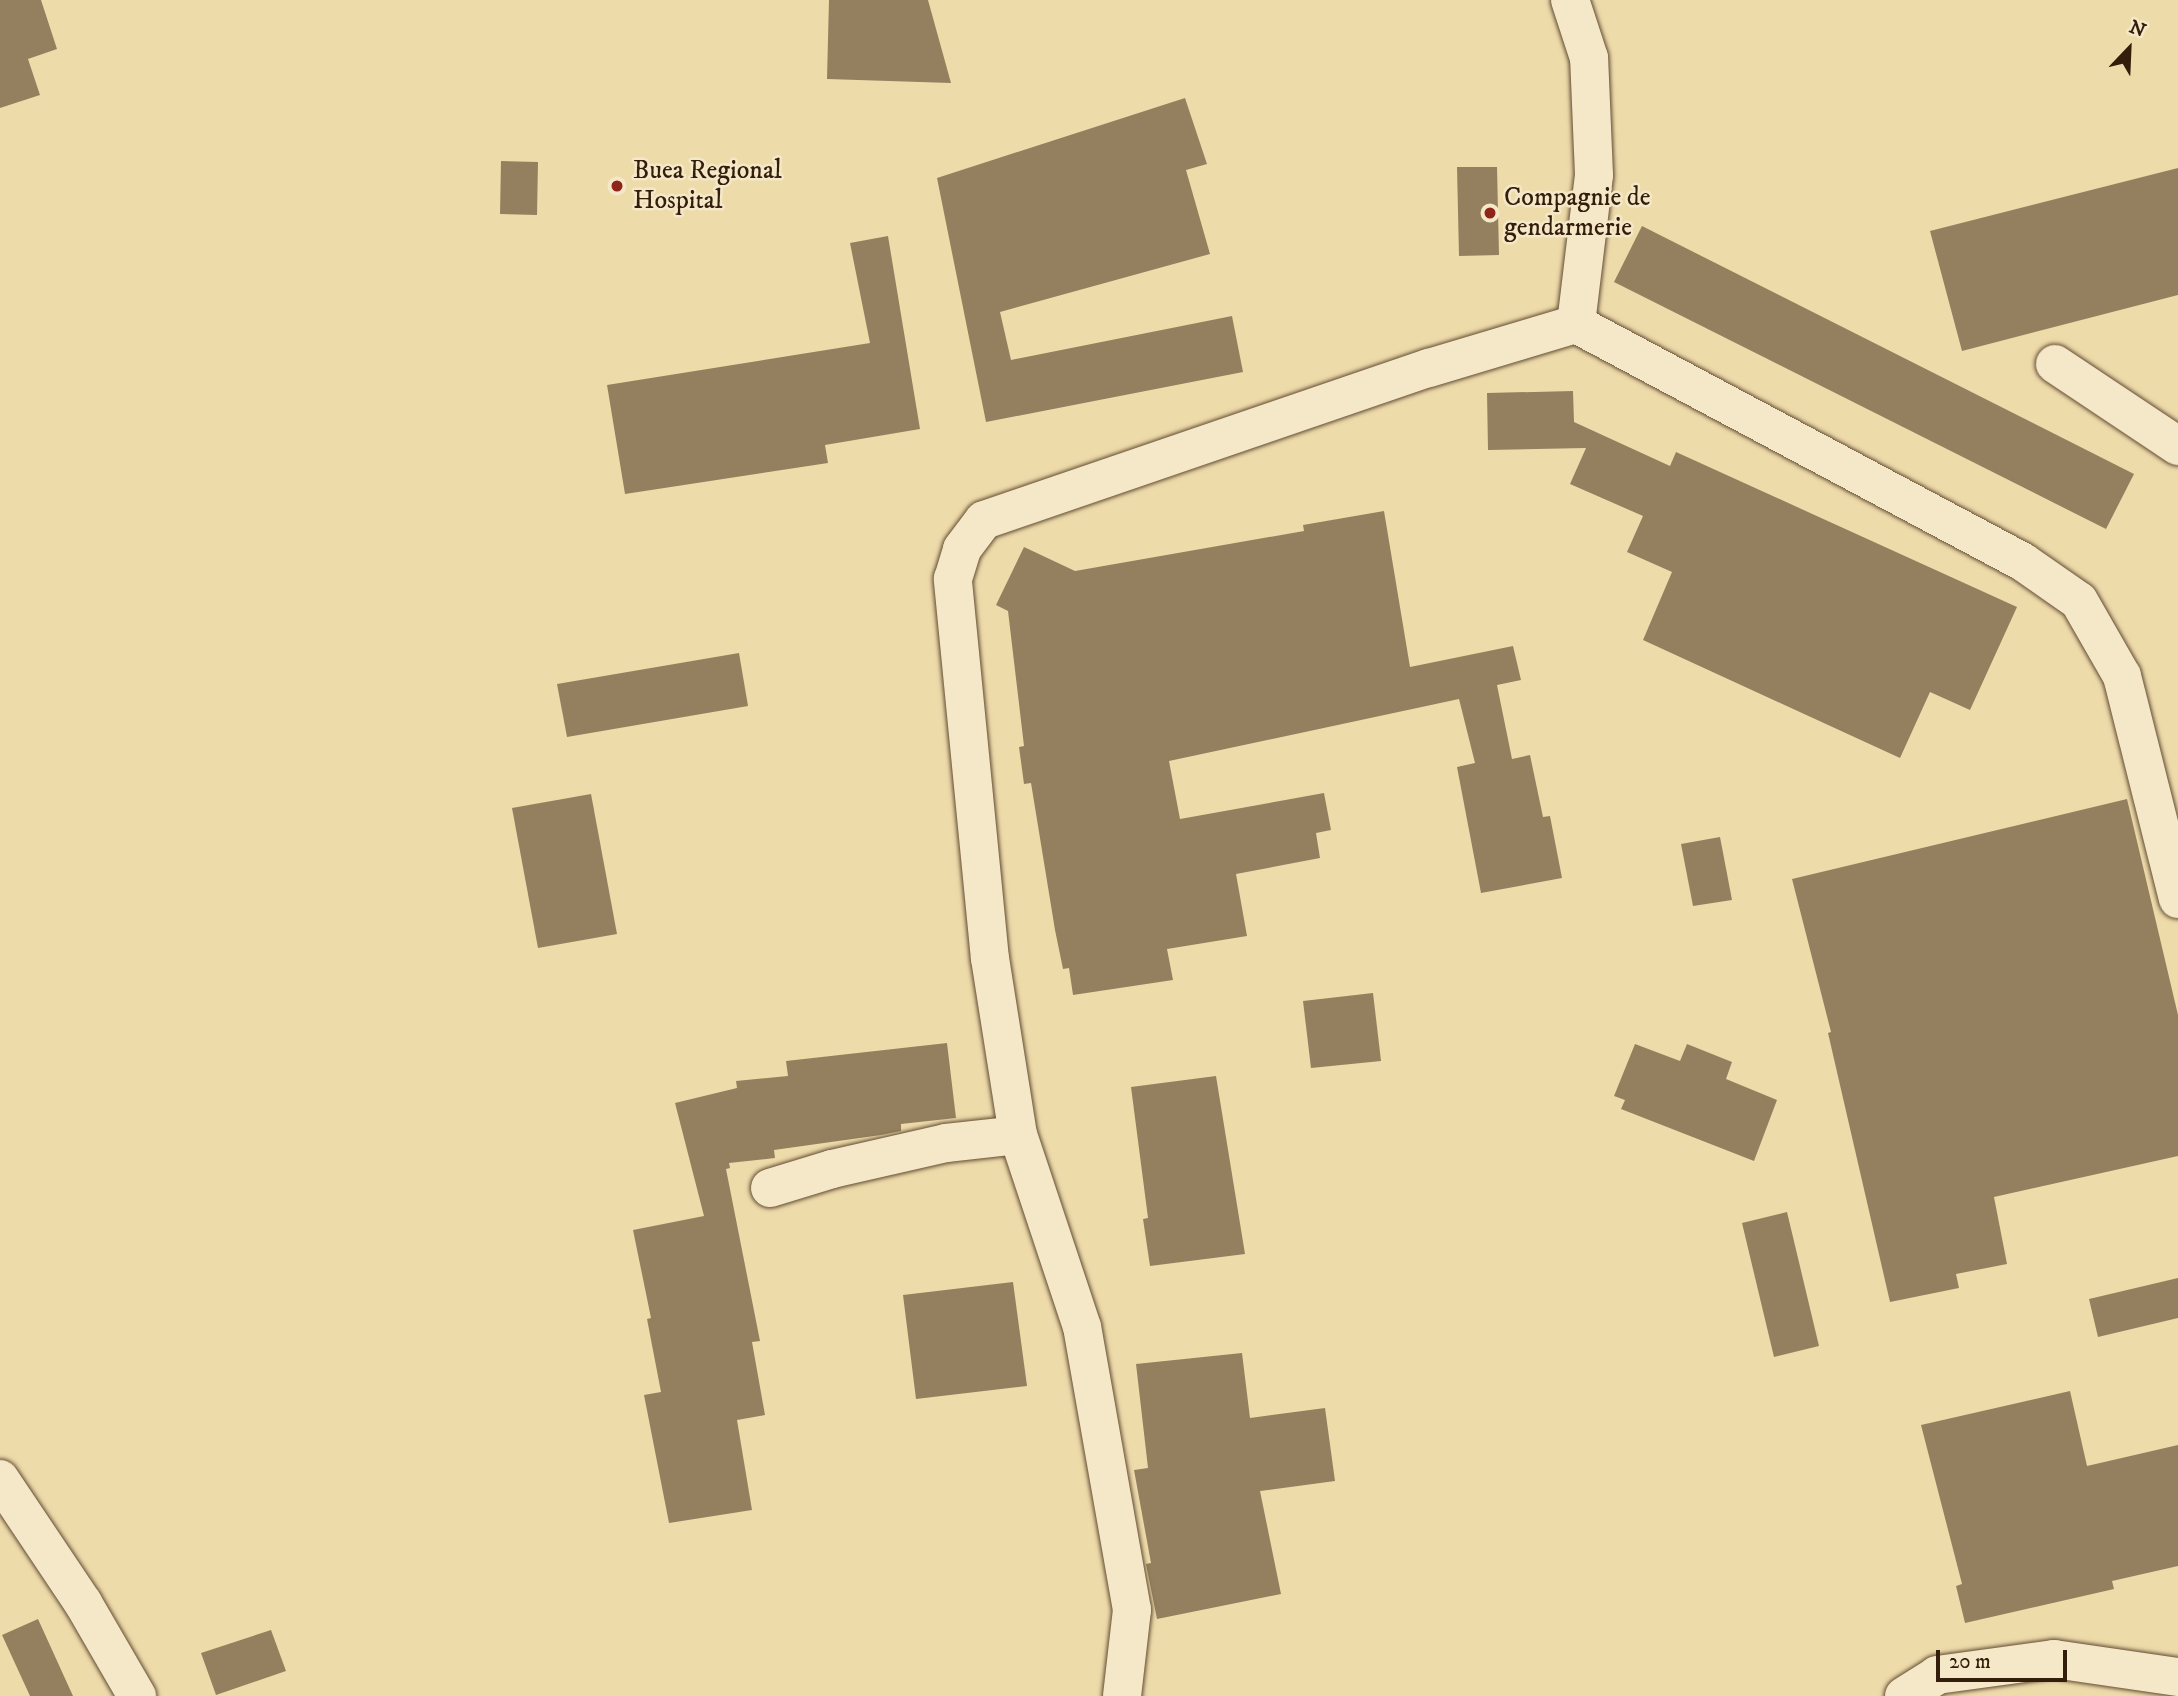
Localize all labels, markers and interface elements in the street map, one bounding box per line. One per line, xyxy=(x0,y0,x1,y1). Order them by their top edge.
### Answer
north arrow xyxy=(2094,14,2164,84)
text: N xyxy=(2126,16,2149,43)
place label: Buea Regional Hospital xyxy=(633,155,782,216)
marker: Buea Regional Hospital xyxy=(607,176,627,196)
place label: Compagnie de gendarmerie xyxy=(1504,182,1651,244)
marker: Compagnie de gendarmerie xyxy=(1482,205,1498,221)
scale bar xyxy=(1940,1636,2071,1680)
text: 20 m xyxy=(1949,1649,1991,1675)

